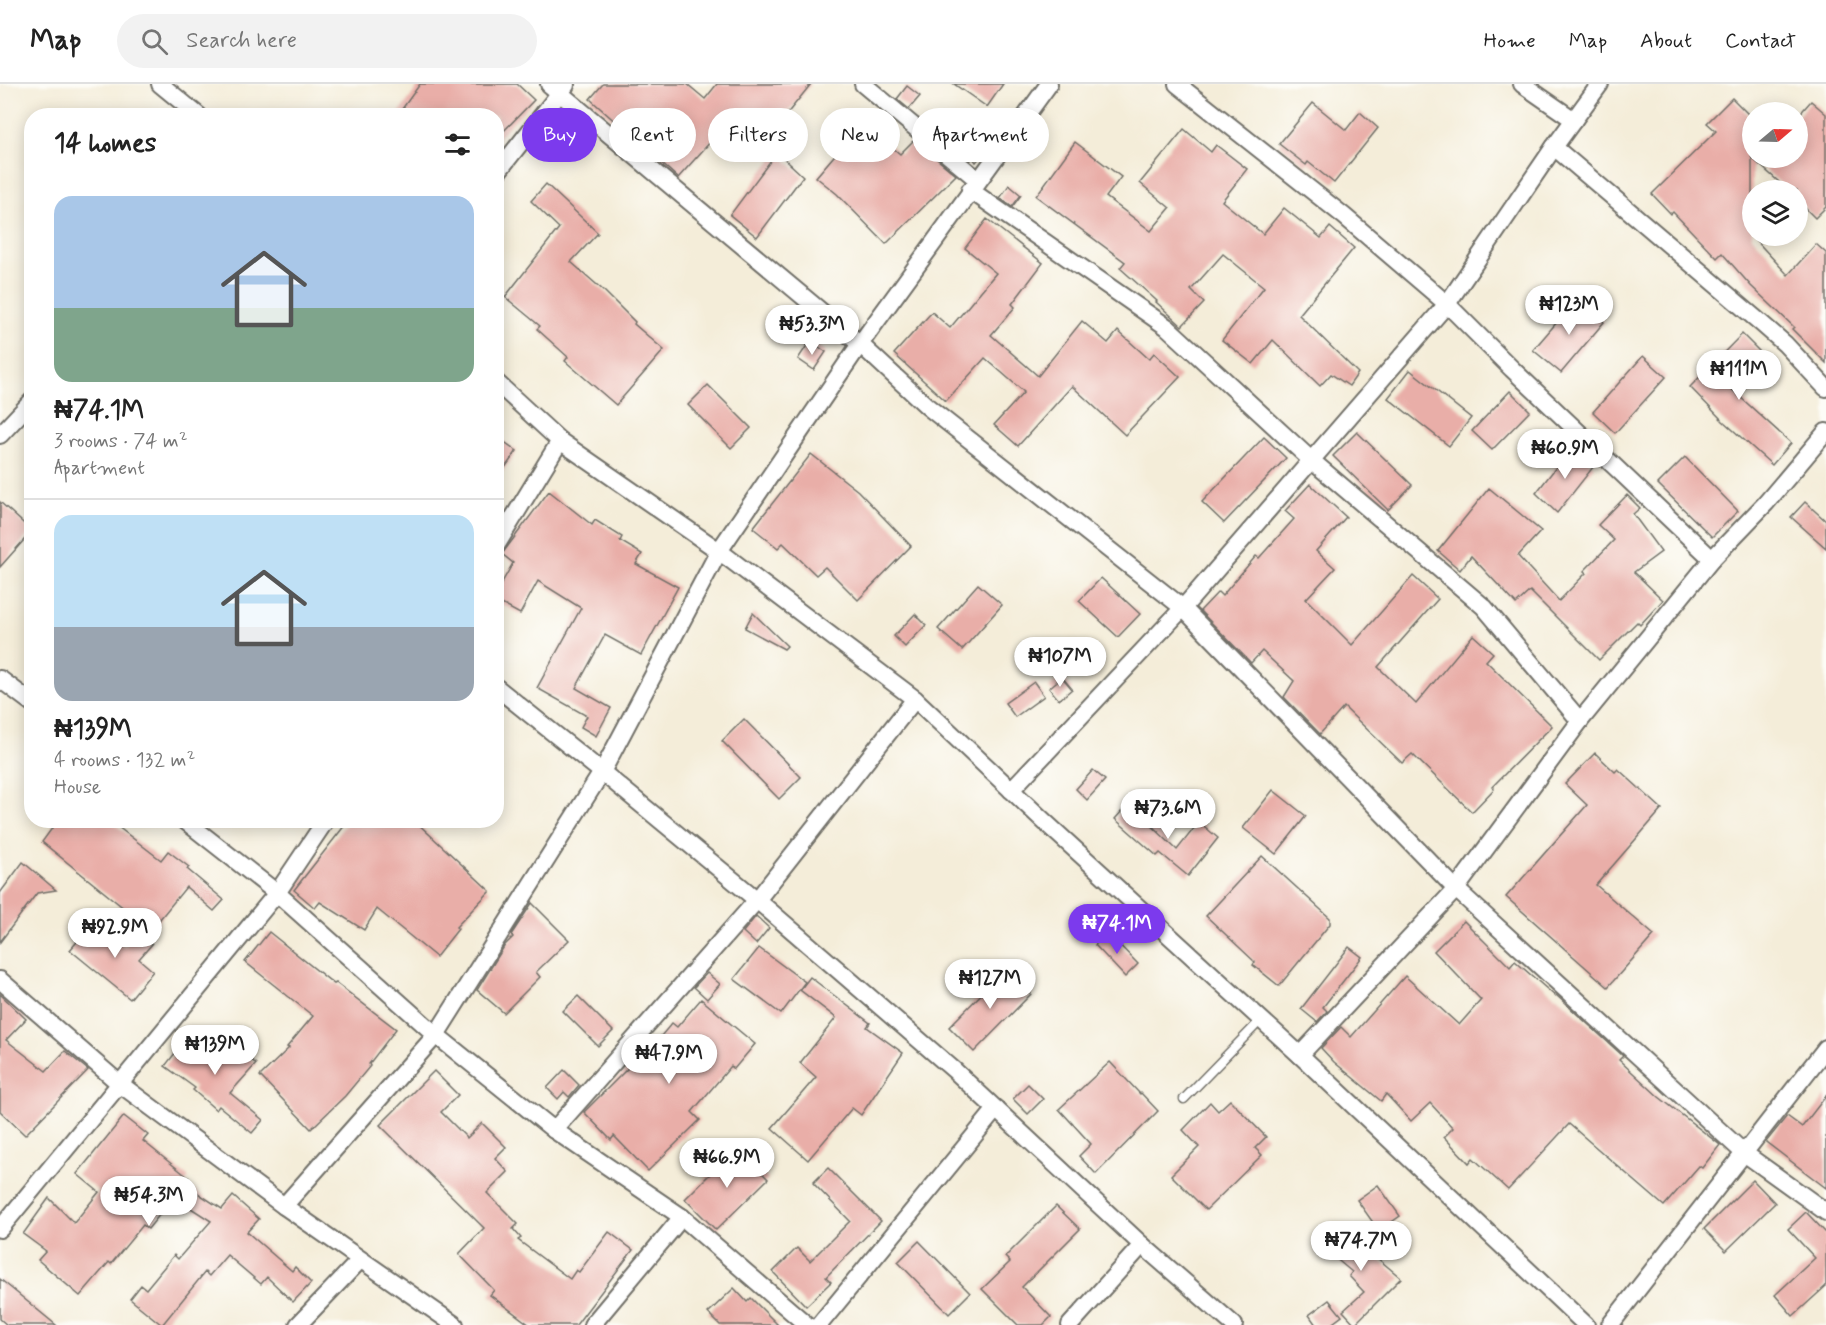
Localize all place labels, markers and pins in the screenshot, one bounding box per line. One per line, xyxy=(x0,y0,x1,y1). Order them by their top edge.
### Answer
pin: ₦123M xyxy=(1527,285,1611,336)
pin: ₦53.3M xyxy=(763,305,861,356)
pin: ₦111M xyxy=(1697,350,1781,401)
pin: ₦60.9M xyxy=(1516,429,1614,480)
pin: ₦107M xyxy=(1018,637,1102,688)
pin: ₦73.6M xyxy=(1119,789,1217,840)
pin: ₦74.1M xyxy=(1068,904,1166,955)
pin: ₦92.9M xyxy=(66,908,164,959)
pin: ₦127M xyxy=(948,959,1032,1010)
pin: ₦139M xyxy=(173,1025,257,1076)
pin: ₦47.9M xyxy=(620,1034,718,1085)
pin: ₦66.9M xyxy=(678,1138,776,1189)
pin: ₦54.3M xyxy=(100,1176,198,1227)
pin: ₦74.7M xyxy=(1312,1221,1410,1272)

